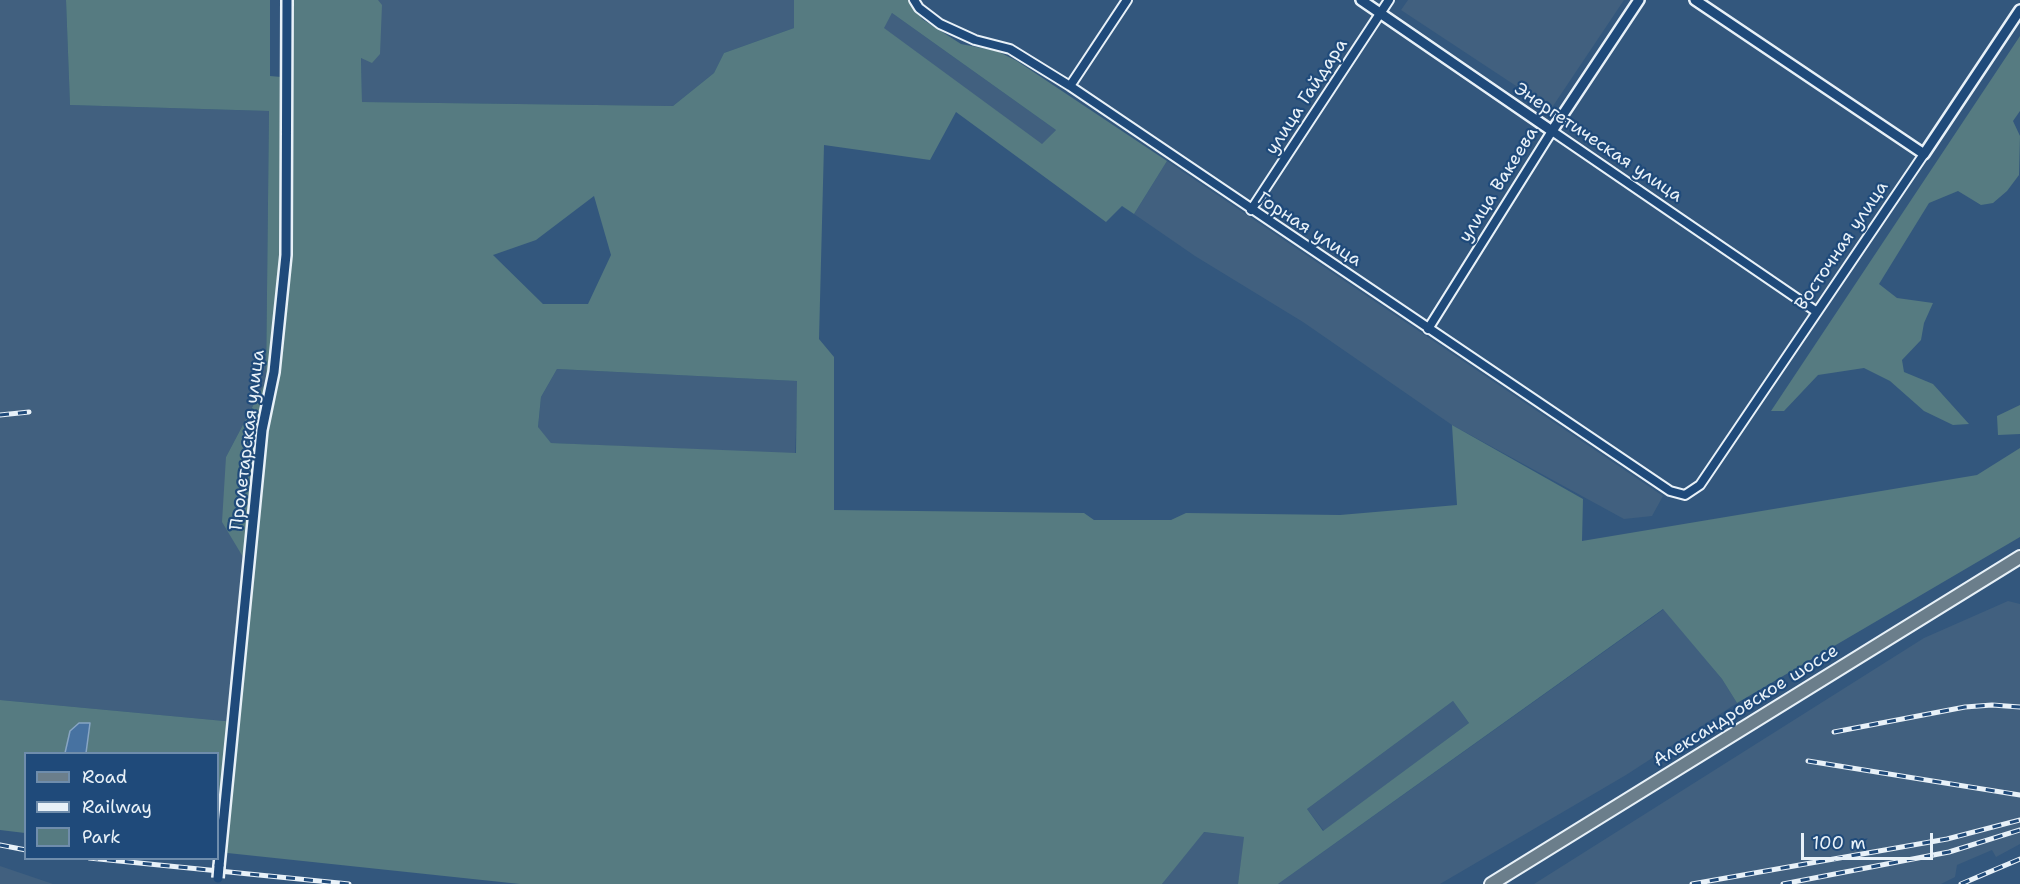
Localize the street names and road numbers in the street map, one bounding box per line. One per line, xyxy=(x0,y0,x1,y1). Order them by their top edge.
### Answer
street label: улица Гайдара xyxy=(1261,35,1353,159)
street label: Энергетическая улица xyxy=(1510,79,1686,207)
street label: улица Вакеева xyxy=(1455,123,1543,247)
street label: Восточная улица xyxy=(1791,177,1893,315)
street label: Горная улица xyxy=(1253,188,1365,272)
street label: Пролетарская улица xyxy=(226,348,270,532)
street label: Александровское шоссе xyxy=(1649,640,1843,772)

